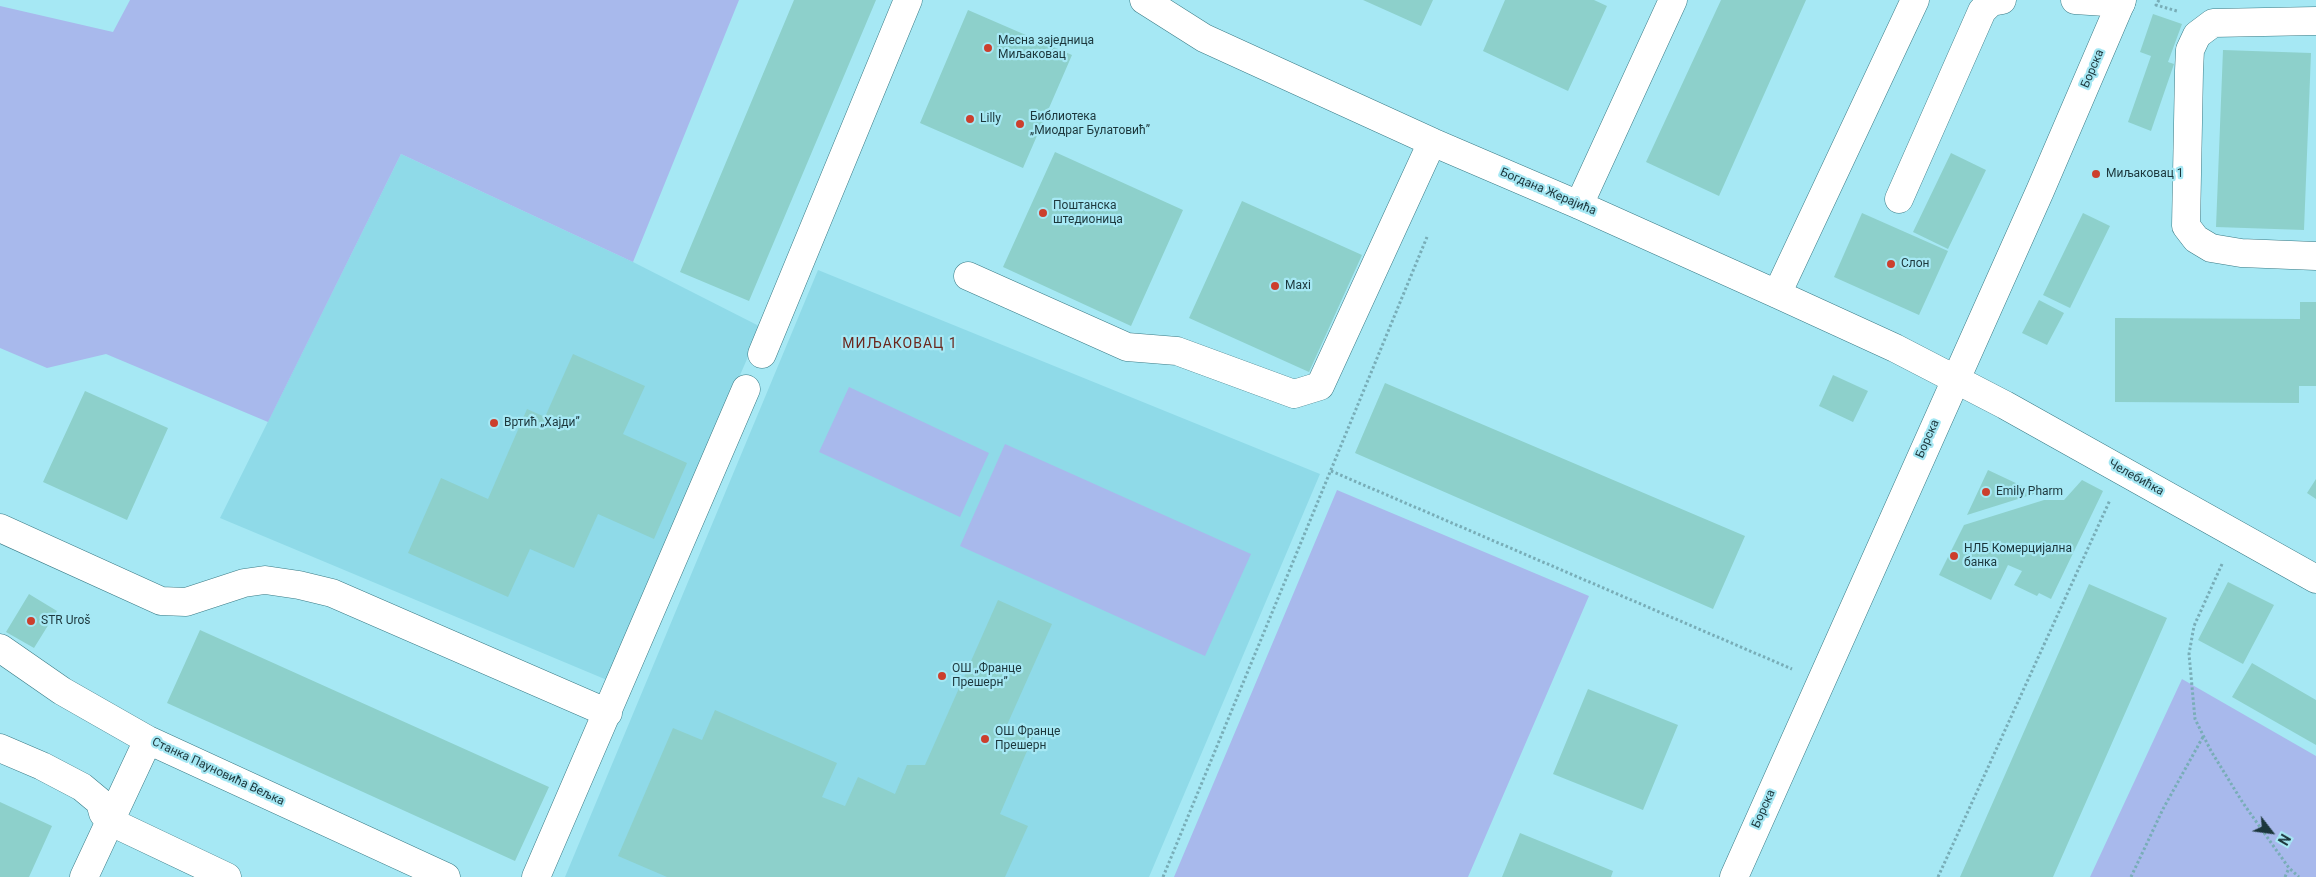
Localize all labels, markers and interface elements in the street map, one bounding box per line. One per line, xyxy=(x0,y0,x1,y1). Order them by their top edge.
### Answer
place label: Месна заједница Миљаковац xyxy=(998,34,1094,62)
marker: Месна заједница Миљаковац xyxy=(982,42,994,54)
street label: Борска xyxy=(2078,48,2108,90)
place label: Библиотека „Миодраг Булатовић” xyxy=(1030,110,1150,138)
place label: Lilly xyxy=(980,112,1001,126)
marker: Lilly xyxy=(964,113,976,125)
marker: Библиотека „Миодраг Булатовић” xyxy=(1014,118,1026,130)
street label: Богдана Жерајића xyxy=(1498,165,1598,219)
place label: Миљаковац 1 xyxy=(2106,167,2184,181)
marker: Миљаковац 1 xyxy=(2090,168,2102,180)
place label: Поштанска штедионица xyxy=(1053,199,1123,227)
marker: Поштанска штедионица xyxy=(1037,207,1049,219)
place label: Слон xyxy=(1901,257,1930,271)
marker: Слон xyxy=(1885,258,1897,270)
place label: Maxi xyxy=(1285,279,1311,293)
marker: Maxi xyxy=(1269,280,1281,292)
district label: МИЉАКОВАЦ 1 xyxy=(841,336,959,352)
place label: Вртић „Хајди” xyxy=(504,416,580,430)
marker: Вртић „Хајди” xyxy=(488,417,500,429)
street label: Борска xyxy=(1913,418,1943,460)
street label: Челебићка xyxy=(2106,457,2166,499)
place label: Emily Pharm xyxy=(1996,485,2063,499)
marker: Emily Pharm xyxy=(1980,486,1992,498)
place label: НЛБ Комерцијална банка xyxy=(1964,542,2072,570)
marker: НЛБ Комерцијална банка xyxy=(1948,550,1960,562)
place label: STR Uroš xyxy=(41,614,90,628)
marker: STR Uroš xyxy=(25,615,37,627)
place label: ОШ „Франце Прешерн” xyxy=(952,662,1022,690)
marker: ОШ „Франце Прешерн” xyxy=(936,670,948,682)
place label: ОШ Франце Прешерн xyxy=(995,725,1060,753)
marker: ОШ Франце Прешерн xyxy=(979,733,991,745)
street label: Станка Пауновића Вељка xyxy=(149,735,287,809)
street label: Борска xyxy=(1749,788,1779,830)
north arrow xyxy=(2246,807,2296,857)
text: N xyxy=(2275,831,2293,848)

